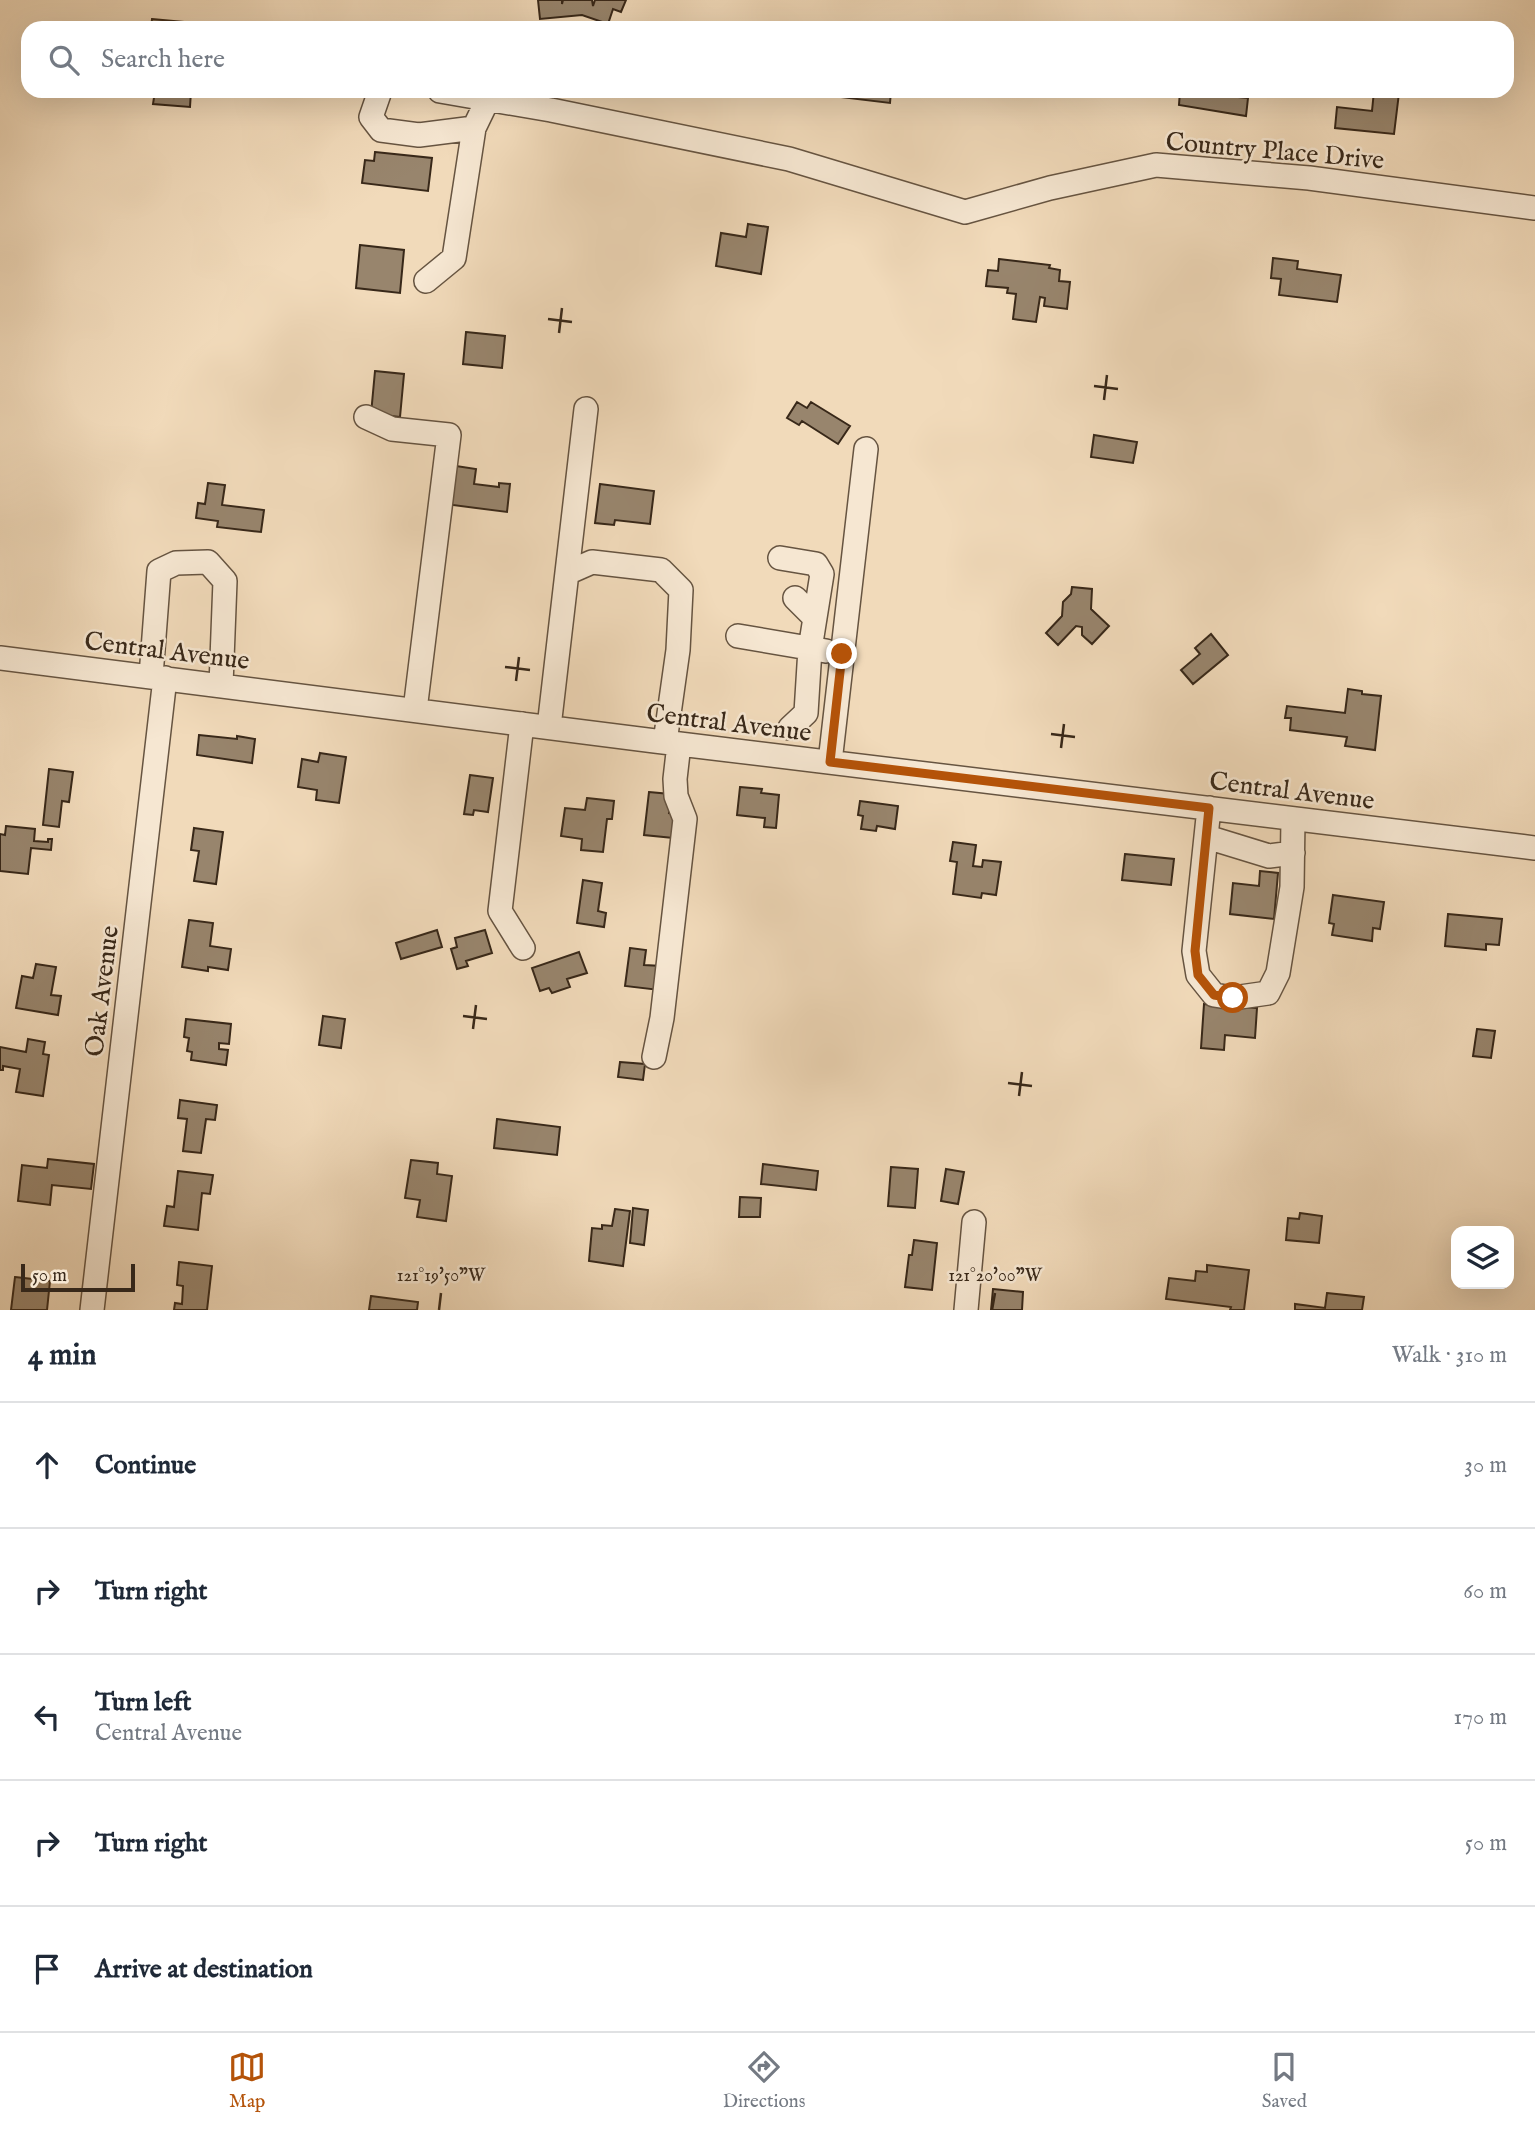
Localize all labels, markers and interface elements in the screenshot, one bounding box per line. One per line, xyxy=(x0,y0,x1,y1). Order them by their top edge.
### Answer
search box xyxy=(21,21,1514,98)
icon: search xyxy=(45,41,83,79)
text: Search here xyxy=(101,43,225,76)
street label: Country Place Drive xyxy=(1164,125,1386,177)
street label: Central Avenue xyxy=(82,625,251,678)
route end xyxy=(826,638,857,669)
street label: Central Avenue xyxy=(644,697,813,750)
street label: Central Avenue xyxy=(1207,765,1376,818)
street label: Oak Avenue xyxy=(78,924,127,1059)
route start xyxy=(1217,982,1248,1013)
map controls xyxy=(1451,1226,1514,1289)
button: layers xyxy=(1451,1226,1514,1289)
scale bar xyxy=(21,1261,135,1293)
text: 50 m xyxy=(32,1264,67,1288)
text: 121°19'50"W xyxy=(397,1265,486,1288)
text: 121°20'00"W xyxy=(948,1265,1043,1288)
text: 4 min xyxy=(28,1337,96,1375)
text: Walk · 310 m xyxy=(1392,1341,1507,1370)
icon: ahead xyxy=(28,1446,66,1484)
text: Continue xyxy=(95,1449,196,1482)
text: 30 m xyxy=(1464,1451,1507,1480)
icon: right xyxy=(28,1572,66,1610)
text: Turn right xyxy=(95,1575,208,1608)
text: 60 m xyxy=(1463,1577,1507,1606)
text: Turn left xyxy=(95,1686,192,1719)
icon: left xyxy=(28,1698,66,1736)
text: 170 m xyxy=(1454,1703,1507,1732)
text: Central Avenue xyxy=(95,1719,242,1748)
icon: right xyxy=(28,1824,66,1862)
text: Turn right xyxy=(95,1827,208,1860)
text: 50 m xyxy=(1465,1829,1507,1858)
icon: arrive xyxy=(28,1950,66,1988)
text: Arrive at destination xyxy=(95,1953,313,1986)
tab: Map xyxy=(228,2048,266,2114)
tab: Directions xyxy=(723,2048,805,2114)
tab: Saved xyxy=(1262,2048,1307,2114)

